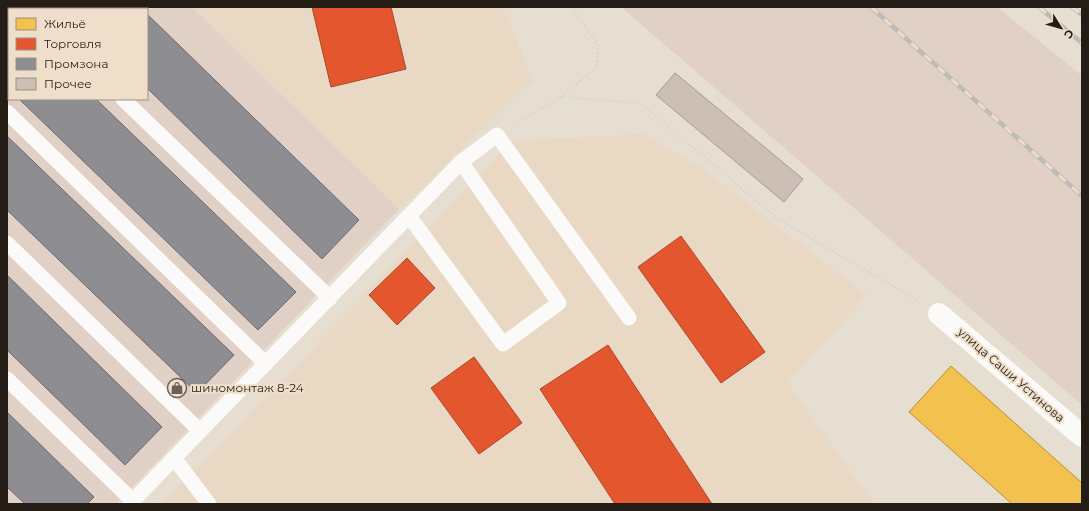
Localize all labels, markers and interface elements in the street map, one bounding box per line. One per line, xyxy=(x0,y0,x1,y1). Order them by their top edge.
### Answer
legend xyxy=(8,8,148,100)
north arrow xyxy=(1041,8,1081,48)
text: Жильё xyxy=(44,16,86,31)
text: С xyxy=(1061,27,1077,41)
text: Торговля xyxy=(44,36,101,51)
text: Промзона xyxy=(44,56,108,71)
text: Прочее xyxy=(44,76,92,91)
street label: улица Саши Устинова xyxy=(954,323,1068,425)
shop icon: шиномонтаж 8-24 xyxy=(166,377,188,399)
place label: шиномонтаж 8-24 xyxy=(191,380,304,395)

